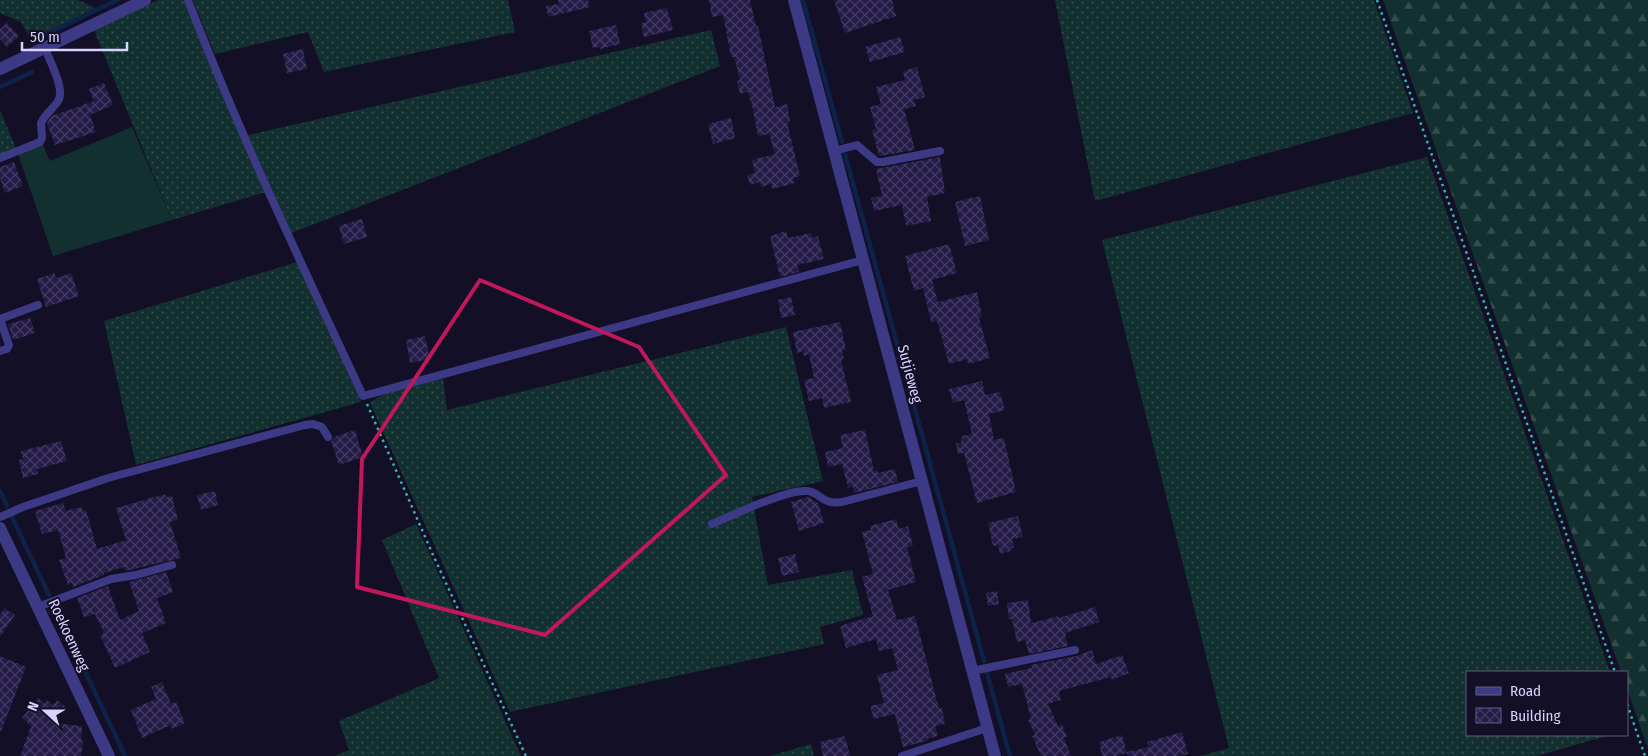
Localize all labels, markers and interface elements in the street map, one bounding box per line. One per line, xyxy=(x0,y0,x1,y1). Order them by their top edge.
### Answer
scale bar xyxy=(22,20,128,52)
text: 50 m xyxy=(30,28,60,46)
street label: Sutjieweg xyxy=(894,343,926,405)
street label: Roekoenweg xyxy=(44,596,94,674)
legend xyxy=(1466,671,1628,736)
text: Road xyxy=(1510,682,1541,700)
north arrow xyxy=(20,686,70,736)
text: N xyxy=(24,700,43,713)
text: Building xyxy=(1510,707,1561,725)

